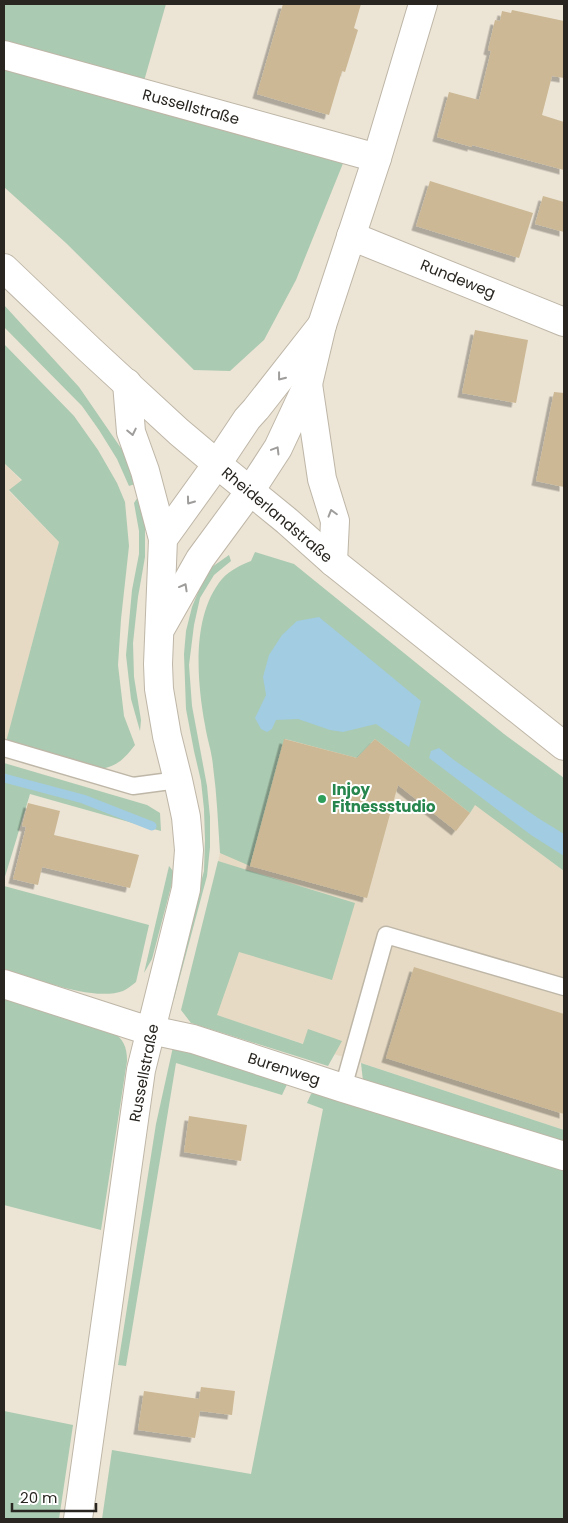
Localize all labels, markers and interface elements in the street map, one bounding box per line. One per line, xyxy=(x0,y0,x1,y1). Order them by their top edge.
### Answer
street label: Russellstraße xyxy=(140,83,242,130)
street label: Rundeweg xyxy=(417,254,499,303)
one-way arrow xyxy=(279,371,287,380)
one-way arrow xyxy=(126,427,137,436)
one-way arrow xyxy=(270,447,280,456)
street label: Rheiderlandstraße xyxy=(217,462,337,567)
one-way arrow xyxy=(187,495,196,505)
one-way arrow xyxy=(328,510,338,518)
one-way arrow xyxy=(178,584,188,593)
place label: Injoy Fitnessstudio xyxy=(332,779,436,817)
marker: Injoy Fitnessstudio xyxy=(316,793,328,805)
street label: Russellstraße xyxy=(124,1022,163,1124)
street label: Burenweg xyxy=(245,1047,323,1090)
scale bar xyxy=(12,1480,96,1512)
text: 20 m xyxy=(20,1487,58,1508)

